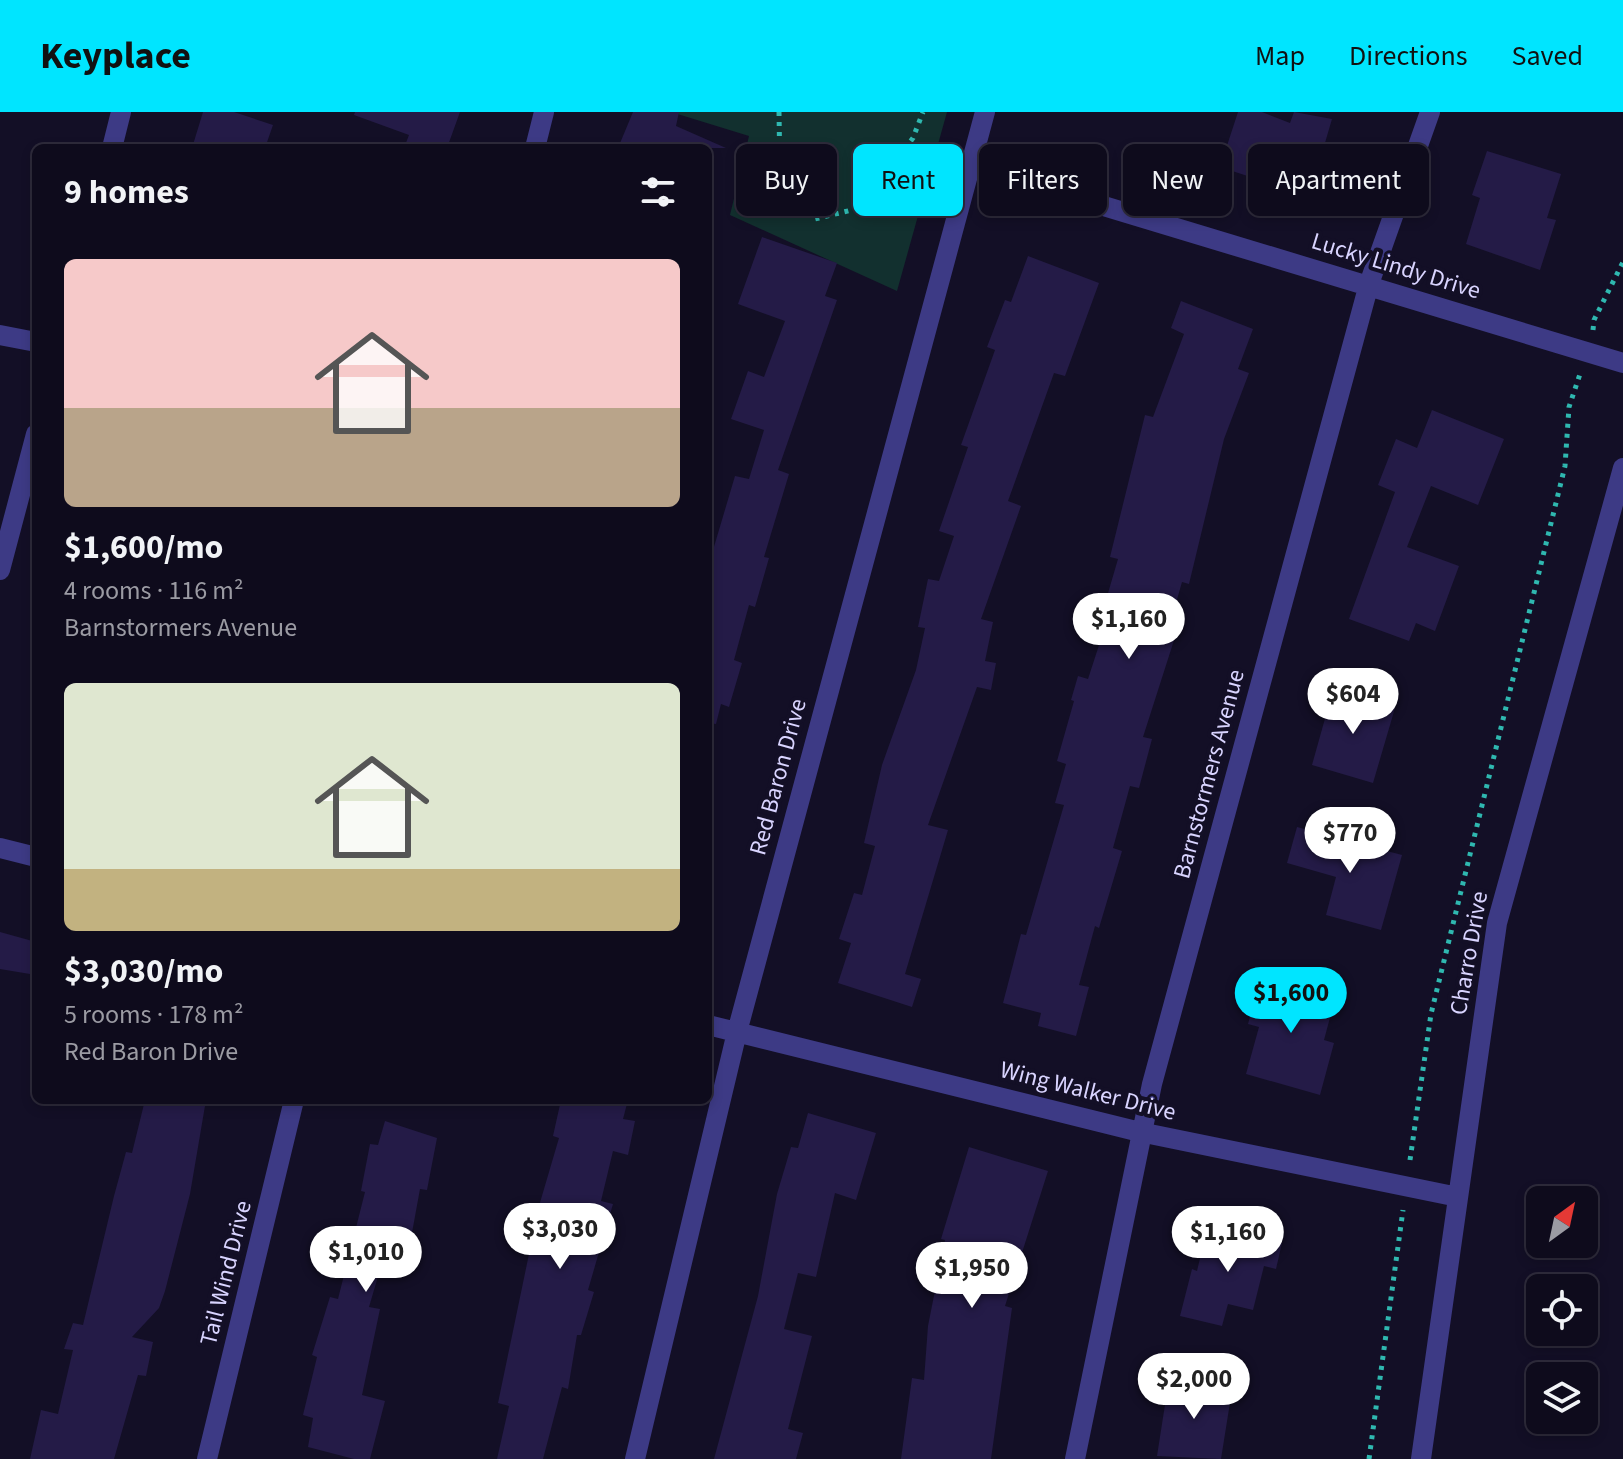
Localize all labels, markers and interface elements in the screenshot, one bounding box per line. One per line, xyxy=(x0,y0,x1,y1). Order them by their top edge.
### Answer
text: Keyplace xyxy=(40,29,191,83)
text: Map xyxy=(1255,36,1305,76)
text: Directions xyxy=(1349,36,1468,76)
text: Saved xyxy=(1512,36,1583,76)
chip: Buy xyxy=(736,144,837,216)
chip: Rent xyxy=(853,144,963,216)
chip: Filters xyxy=(979,144,1107,216)
chip: New xyxy=(1123,144,1232,216)
chip: Apartment xyxy=(1248,144,1429,216)
text: 9 homes xyxy=(64,168,189,217)
icon: filters xyxy=(636,170,680,214)
street label: Lucky Lindy Drive xyxy=(1307,224,1485,308)
icon: home xyxy=(300,311,444,455)
text: $1,600/mo xyxy=(64,523,224,572)
text: 4 rooms · 116 m² xyxy=(64,572,243,609)
pin: $1,160 xyxy=(1064,593,1194,661)
text: $1,160 xyxy=(1091,600,1167,637)
text: Barnstormers Avenue xyxy=(64,609,297,646)
street label: Barnstormers Avenue xyxy=(1164,666,1254,882)
pin: $604 xyxy=(1306,668,1400,736)
text: $604 xyxy=(1326,675,1380,712)
street label: Red Baron Drive xyxy=(740,695,816,859)
icon: home xyxy=(300,735,444,879)
pin: $770 xyxy=(1303,807,1397,875)
text: $770 xyxy=(1323,814,1377,851)
street label: Charro Drive xyxy=(1441,888,1497,1018)
text: $3,030/mo xyxy=(64,947,224,996)
pin: $1,600 xyxy=(1226,967,1356,1035)
text: $1,600 xyxy=(1253,974,1329,1011)
text: 5 rooms · 178 m² xyxy=(64,996,243,1033)
text: Red Baron Drive xyxy=(64,1033,238,1070)
street label: Wing Walker Drive xyxy=(996,1052,1180,1130)
north arrow xyxy=(1526,1186,1598,1258)
map controls xyxy=(1526,1186,1598,1434)
street label: Tail Wind Drive xyxy=(191,1197,261,1349)
pin: $3,030 xyxy=(495,1203,625,1271)
pin: $1,160 xyxy=(1163,1206,1293,1274)
text: $3,030 xyxy=(522,1210,598,1247)
text: $1,160 xyxy=(1190,1213,1266,1250)
pin: $1,010 xyxy=(301,1226,431,1294)
text: $1,010 xyxy=(328,1233,404,1270)
pin: $1,950 xyxy=(907,1242,1037,1310)
text: $1,950 xyxy=(934,1249,1010,1286)
button: locate xyxy=(1526,1274,1598,1346)
pin: $2,000 xyxy=(1129,1353,1259,1421)
text: $2,000 xyxy=(1156,1360,1232,1397)
button: layers xyxy=(1526,1362,1598,1434)

